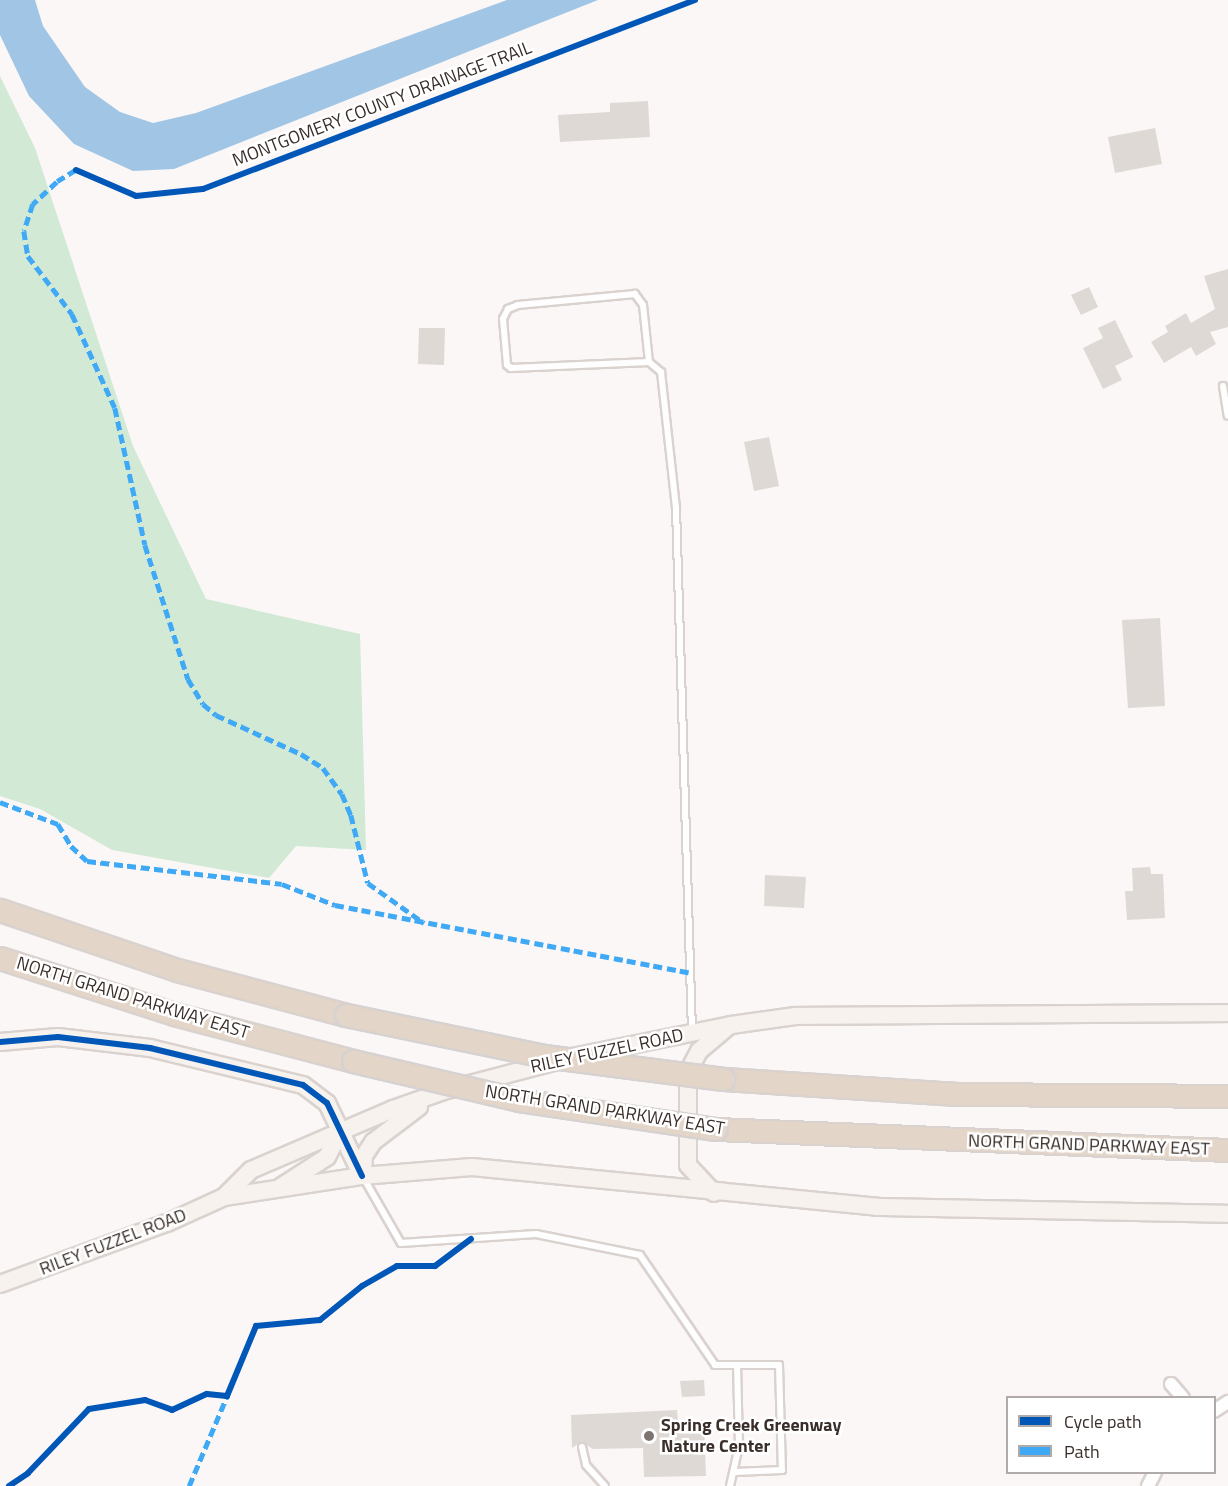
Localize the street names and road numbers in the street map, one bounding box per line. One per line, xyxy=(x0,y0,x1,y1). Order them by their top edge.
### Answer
street label: MONTGOMERY COUNTY DRAINAGE TRAIL xyxy=(229,37,535,171)
street label: NORTH GRAND PARKWAY EAST xyxy=(14,952,252,1044)
street label: RILEY FUZZEL ROAD xyxy=(529,1024,685,1078)
street label: NORTH GRAND PARKWAY EAST xyxy=(484,1080,726,1140)
street label: NORTH GRAND PARKWAY EAST xyxy=(968,1130,1210,1160)
street label: RILEY FUZZEL ROAD xyxy=(36,1204,190,1280)

